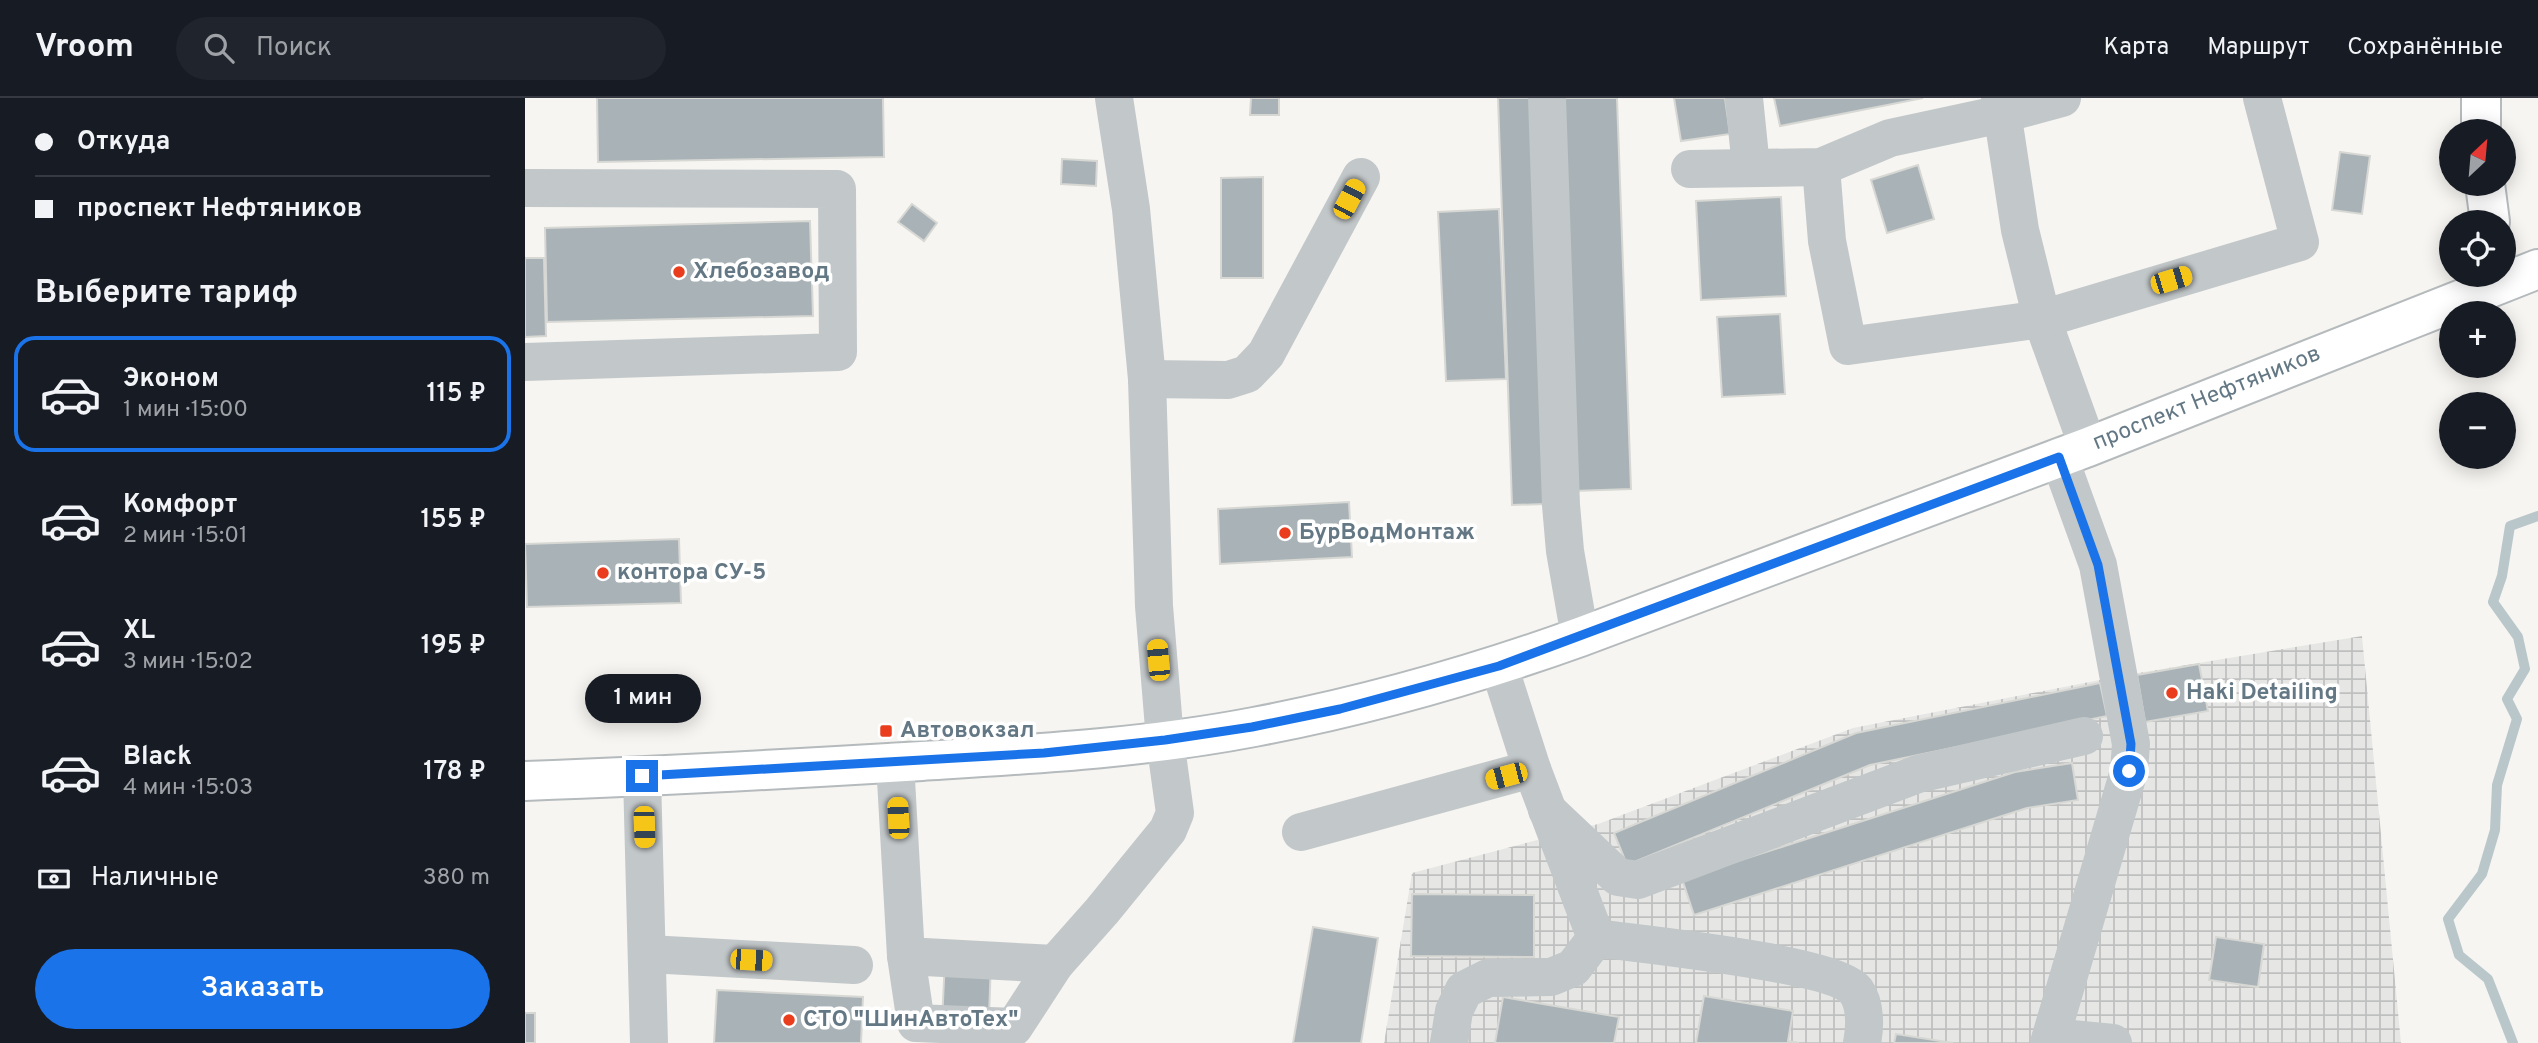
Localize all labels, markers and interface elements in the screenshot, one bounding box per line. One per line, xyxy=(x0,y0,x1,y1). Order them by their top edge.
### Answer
search box xyxy=(176,17,666,80)
text: Vroom xyxy=(35,27,134,69)
icon: search xyxy=(200,29,238,67)
text: Поиск xyxy=(256,32,332,65)
text: Карта xyxy=(2103,33,2169,63)
text: Маршрут xyxy=(2207,33,2309,63)
text: Сохранённые xyxy=(2347,33,2503,63)
north arrow xyxy=(2439,119,2517,196)
map controls xyxy=(2439,119,2516,469)
text: Откуда xyxy=(77,126,170,159)
car xyxy=(1330,176,1369,222)
text: проспект Нефтяников xyxy=(77,193,362,226)
button: locate xyxy=(2439,210,2516,287)
place label: Хлебозавод xyxy=(693,258,830,287)
marker: Хлебозавод xyxy=(671,264,687,280)
car xyxy=(2148,264,2195,296)
text: Выберите тариф xyxy=(35,274,298,314)
button: + xyxy=(2439,301,2516,378)
street label: проспект Нефтяников xyxy=(2089,340,2325,458)
icon: car xyxy=(39,363,102,426)
text: Эконом xyxy=(123,363,219,396)
text: 115 ₽ xyxy=(426,378,486,411)
button: − xyxy=(2439,392,2516,469)
text: 1 мин · 15:00 xyxy=(123,396,248,425)
icon: car xyxy=(39,489,102,552)
text: Комфорт xyxy=(123,489,237,522)
text: 155 ₽ xyxy=(421,504,486,537)
place label: БурВодМонтаж xyxy=(1299,519,1475,548)
text: 2 мин · 15:01 xyxy=(123,522,248,551)
marker: БурВодМонтаж xyxy=(1277,525,1293,541)
place label: контора СУ-5 xyxy=(617,559,766,588)
marker: контора СУ-5 xyxy=(595,565,611,581)
icon: car xyxy=(39,615,102,678)
text: XL xyxy=(123,615,155,648)
text: 195 ₽ xyxy=(421,630,486,663)
car xyxy=(1146,638,1171,682)
text: 3 мин · 15:02 xyxy=(123,648,253,677)
callout: 1 мин xyxy=(584,674,700,724)
place label: Haki Detailing xyxy=(2186,679,2338,708)
text: 1 мин xyxy=(614,684,672,713)
marker: Haki Detailing xyxy=(2164,685,2180,701)
place label: Автовокзал xyxy=(900,717,1034,746)
marker: Автовокзал xyxy=(878,723,894,739)
icon: car xyxy=(39,741,102,804)
text: Black xyxy=(123,741,192,774)
route start xyxy=(2113,755,2145,787)
text: 178 ₽ xyxy=(423,756,486,789)
route end xyxy=(626,760,658,792)
car xyxy=(1483,760,1530,792)
text: 4 мин · 15:03 xyxy=(123,774,253,803)
car xyxy=(887,796,910,840)
car xyxy=(633,806,656,848)
icon: cash xyxy=(35,860,73,898)
text: Наличные xyxy=(91,862,219,895)
text: 380 m xyxy=(423,864,490,893)
car xyxy=(730,948,773,972)
button: Заказать xyxy=(35,949,490,1029)
place label: СТО "ШинАвтоТех" xyxy=(803,1006,1018,1035)
marker: СТО "ШинАвтоТех" xyxy=(781,1012,797,1028)

